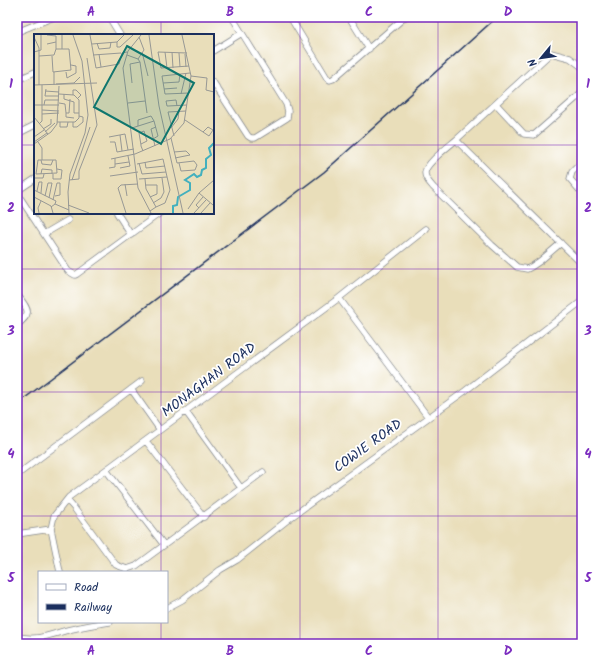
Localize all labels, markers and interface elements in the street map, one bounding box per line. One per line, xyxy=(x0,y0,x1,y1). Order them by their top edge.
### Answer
text: A xyxy=(87,2,95,23)
text: B xyxy=(226,2,234,23)
text: C xyxy=(365,2,373,23)
text: D xyxy=(504,2,513,23)
inset map xyxy=(34,34,214,214)
north arrow xyxy=(521,38,561,78)
text: N xyxy=(524,55,543,70)
text: 1 xyxy=(9,74,13,95)
text: 1 xyxy=(586,74,590,95)
text: 2 xyxy=(7,198,15,219)
text: 2 xyxy=(584,198,592,219)
text: 3 xyxy=(6,321,15,342)
text: 3 xyxy=(583,321,592,342)
street label: MONAGHAN ROAD xyxy=(157,337,261,423)
street label: COWIE ROAD xyxy=(329,413,407,479)
text: 4 xyxy=(7,444,15,465)
text: 4 xyxy=(584,444,592,465)
text: 5 xyxy=(7,568,16,589)
text: 5 xyxy=(584,568,593,589)
legend xyxy=(38,571,168,623)
text: Road xyxy=(74,578,99,597)
text: Railway xyxy=(74,598,112,617)
text: A xyxy=(87,641,95,661)
text: B xyxy=(226,641,234,661)
text: C xyxy=(365,641,373,661)
text: D xyxy=(504,641,513,661)

